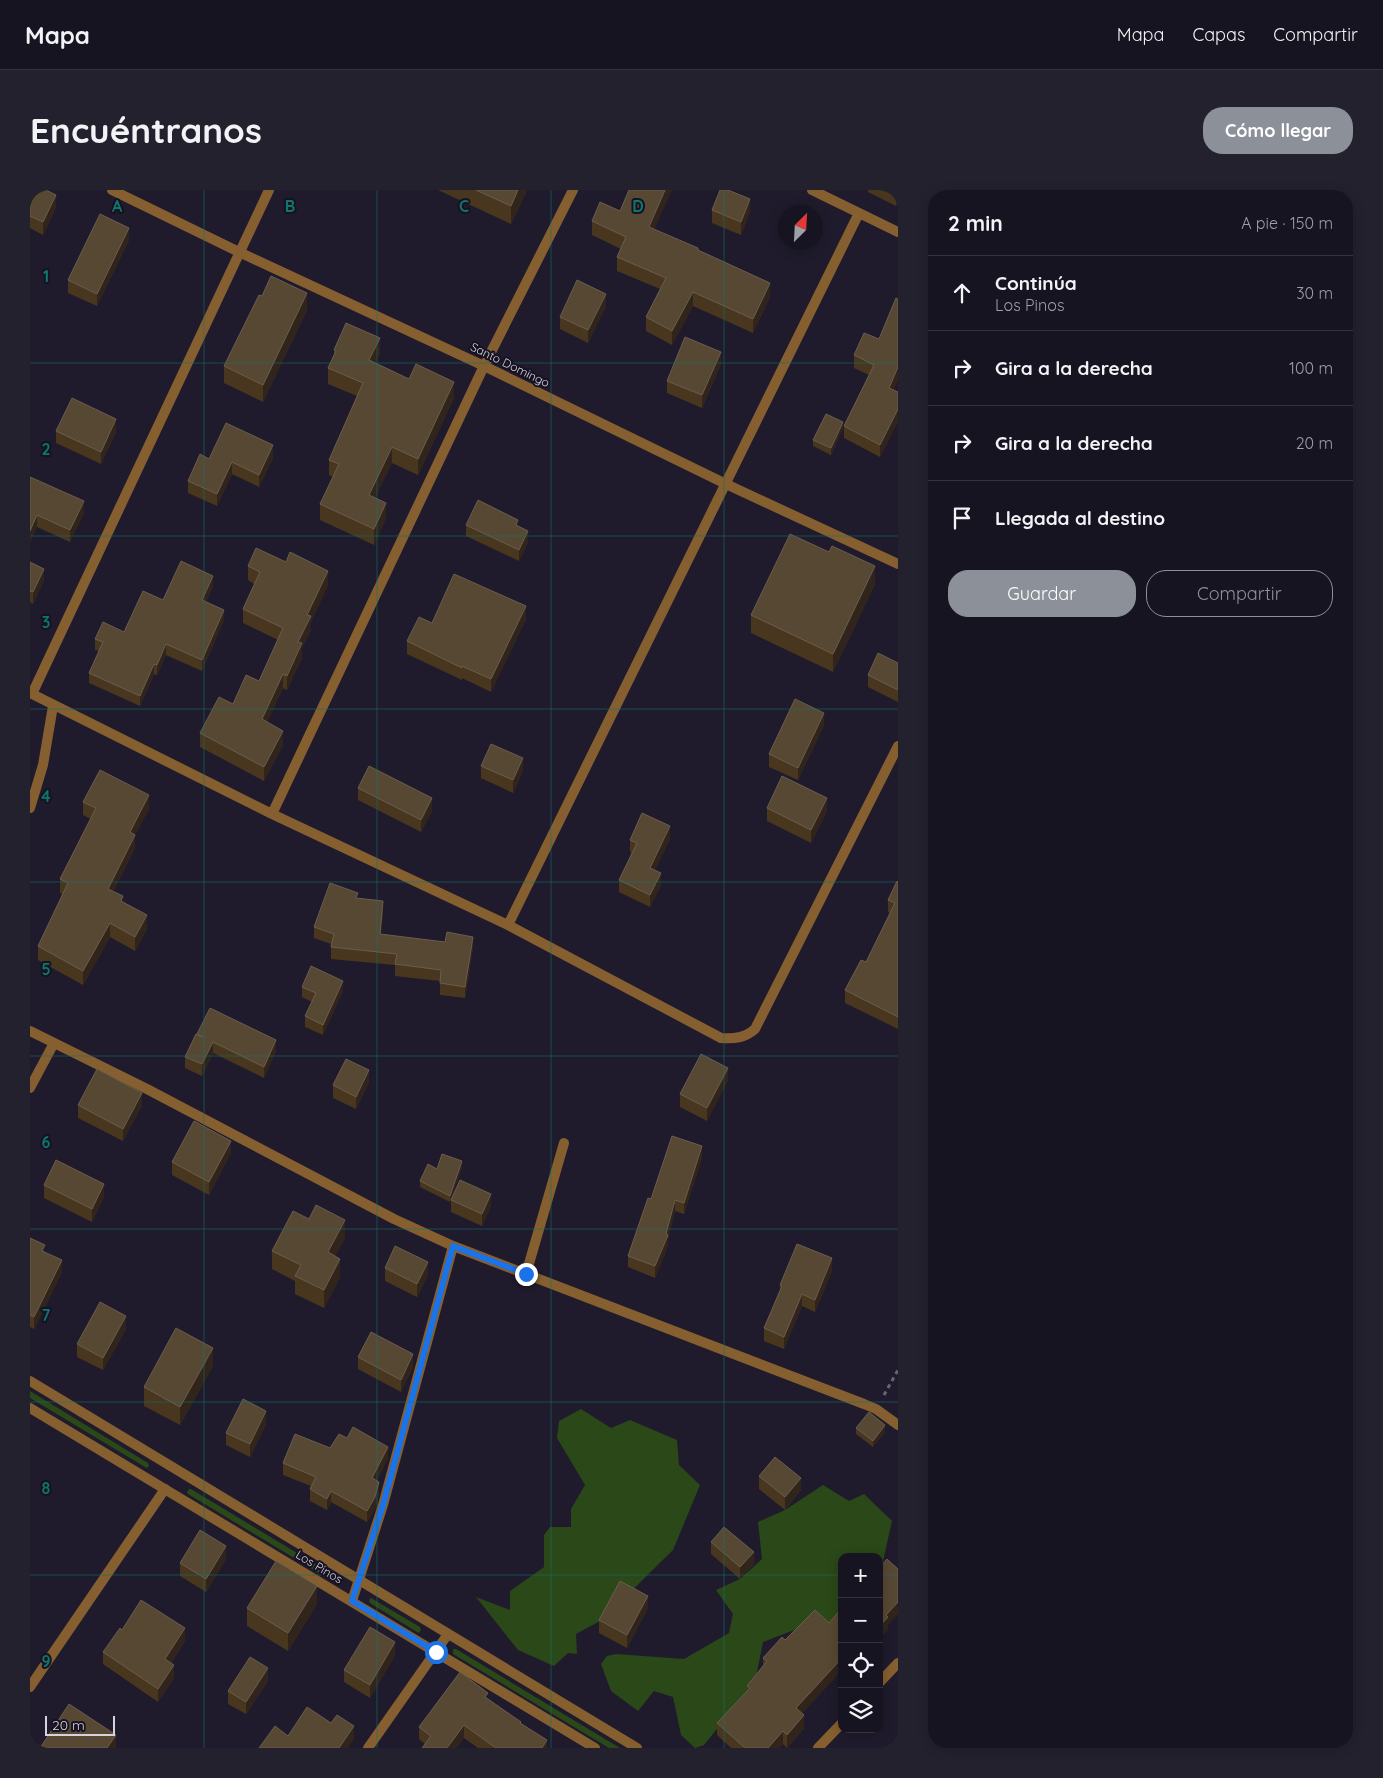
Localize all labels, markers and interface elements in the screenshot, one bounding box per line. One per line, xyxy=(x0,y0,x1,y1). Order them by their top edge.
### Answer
text: Mapa xyxy=(25,20,90,50)
text: Mapa xyxy=(1117,23,1164,46)
text: Capas xyxy=(1192,23,1245,46)
text: Compartir xyxy=(1273,23,1358,46)
button: Cómo llegar xyxy=(1203,107,1353,154)
text: Encuéntranos xyxy=(30,108,262,152)
text: A xyxy=(112,196,123,216)
text: B xyxy=(285,196,295,216)
text: C xyxy=(459,196,469,216)
text: D xyxy=(632,196,644,216)
north arrow xyxy=(778,205,823,250)
text: 2 min xyxy=(948,210,1003,236)
text: A pie · 150 m xyxy=(1241,213,1333,233)
text: 1 xyxy=(43,266,49,286)
text: Continúa xyxy=(995,271,1077,295)
icon: ahead xyxy=(948,279,976,307)
text: 30 m xyxy=(1296,283,1333,303)
text: Los Pinos xyxy=(995,295,1064,315)
street label: Santo Domingo xyxy=(468,339,552,390)
icon: right xyxy=(948,354,976,382)
text: Gira a la derecha xyxy=(995,356,1153,380)
text: 100 m xyxy=(1289,358,1333,378)
icon: right xyxy=(948,429,976,457)
text: Gira a la derecha xyxy=(995,431,1153,455)
text: 20 m xyxy=(1296,433,1333,453)
text: 2 xyxy=(41,439,51,459)
icon: arrive xyxy=(948,504,976,532)
text: Llegada al destino xyxy=(995,506,1165,530)
button: Guardar xyxy=(948,570,1136,617)
button: Compartir xyxy=(1146,570,1333,617)
text: 3 xyxy=(42,612,50,632)
text: 4 xyxy=(41,786,51,806)
text: 5 xyxy=(41,959,51,979)
text: 6 xyxy=(42,1132,51,1152)
route end xyxy=(515,1263,538,1286)
text: 7 xyxy=(42,1305,51,1325)
text: 8 xyxy=(42,1478,51,1498)
street label: Los Pinos xyxy=(293,1547,346,1587)
map controls xyxy=(838,1553,883,1733)
button: + xyxy=(838,1553,883,1598)
button: − xyxy=(838,1598,883,1643)
route start xyxy=(425,1641,448,1664)
button: locate xyxy=(838,1643,883,1688)
text: 9 xyxy=(41,1651,51,1671)
button: layers xyxy=(838,1688,883,1733)
scale bar xyxy=(45,1713,115,1736)
text: 20 m xyxy=(52,1716,85,1734)

